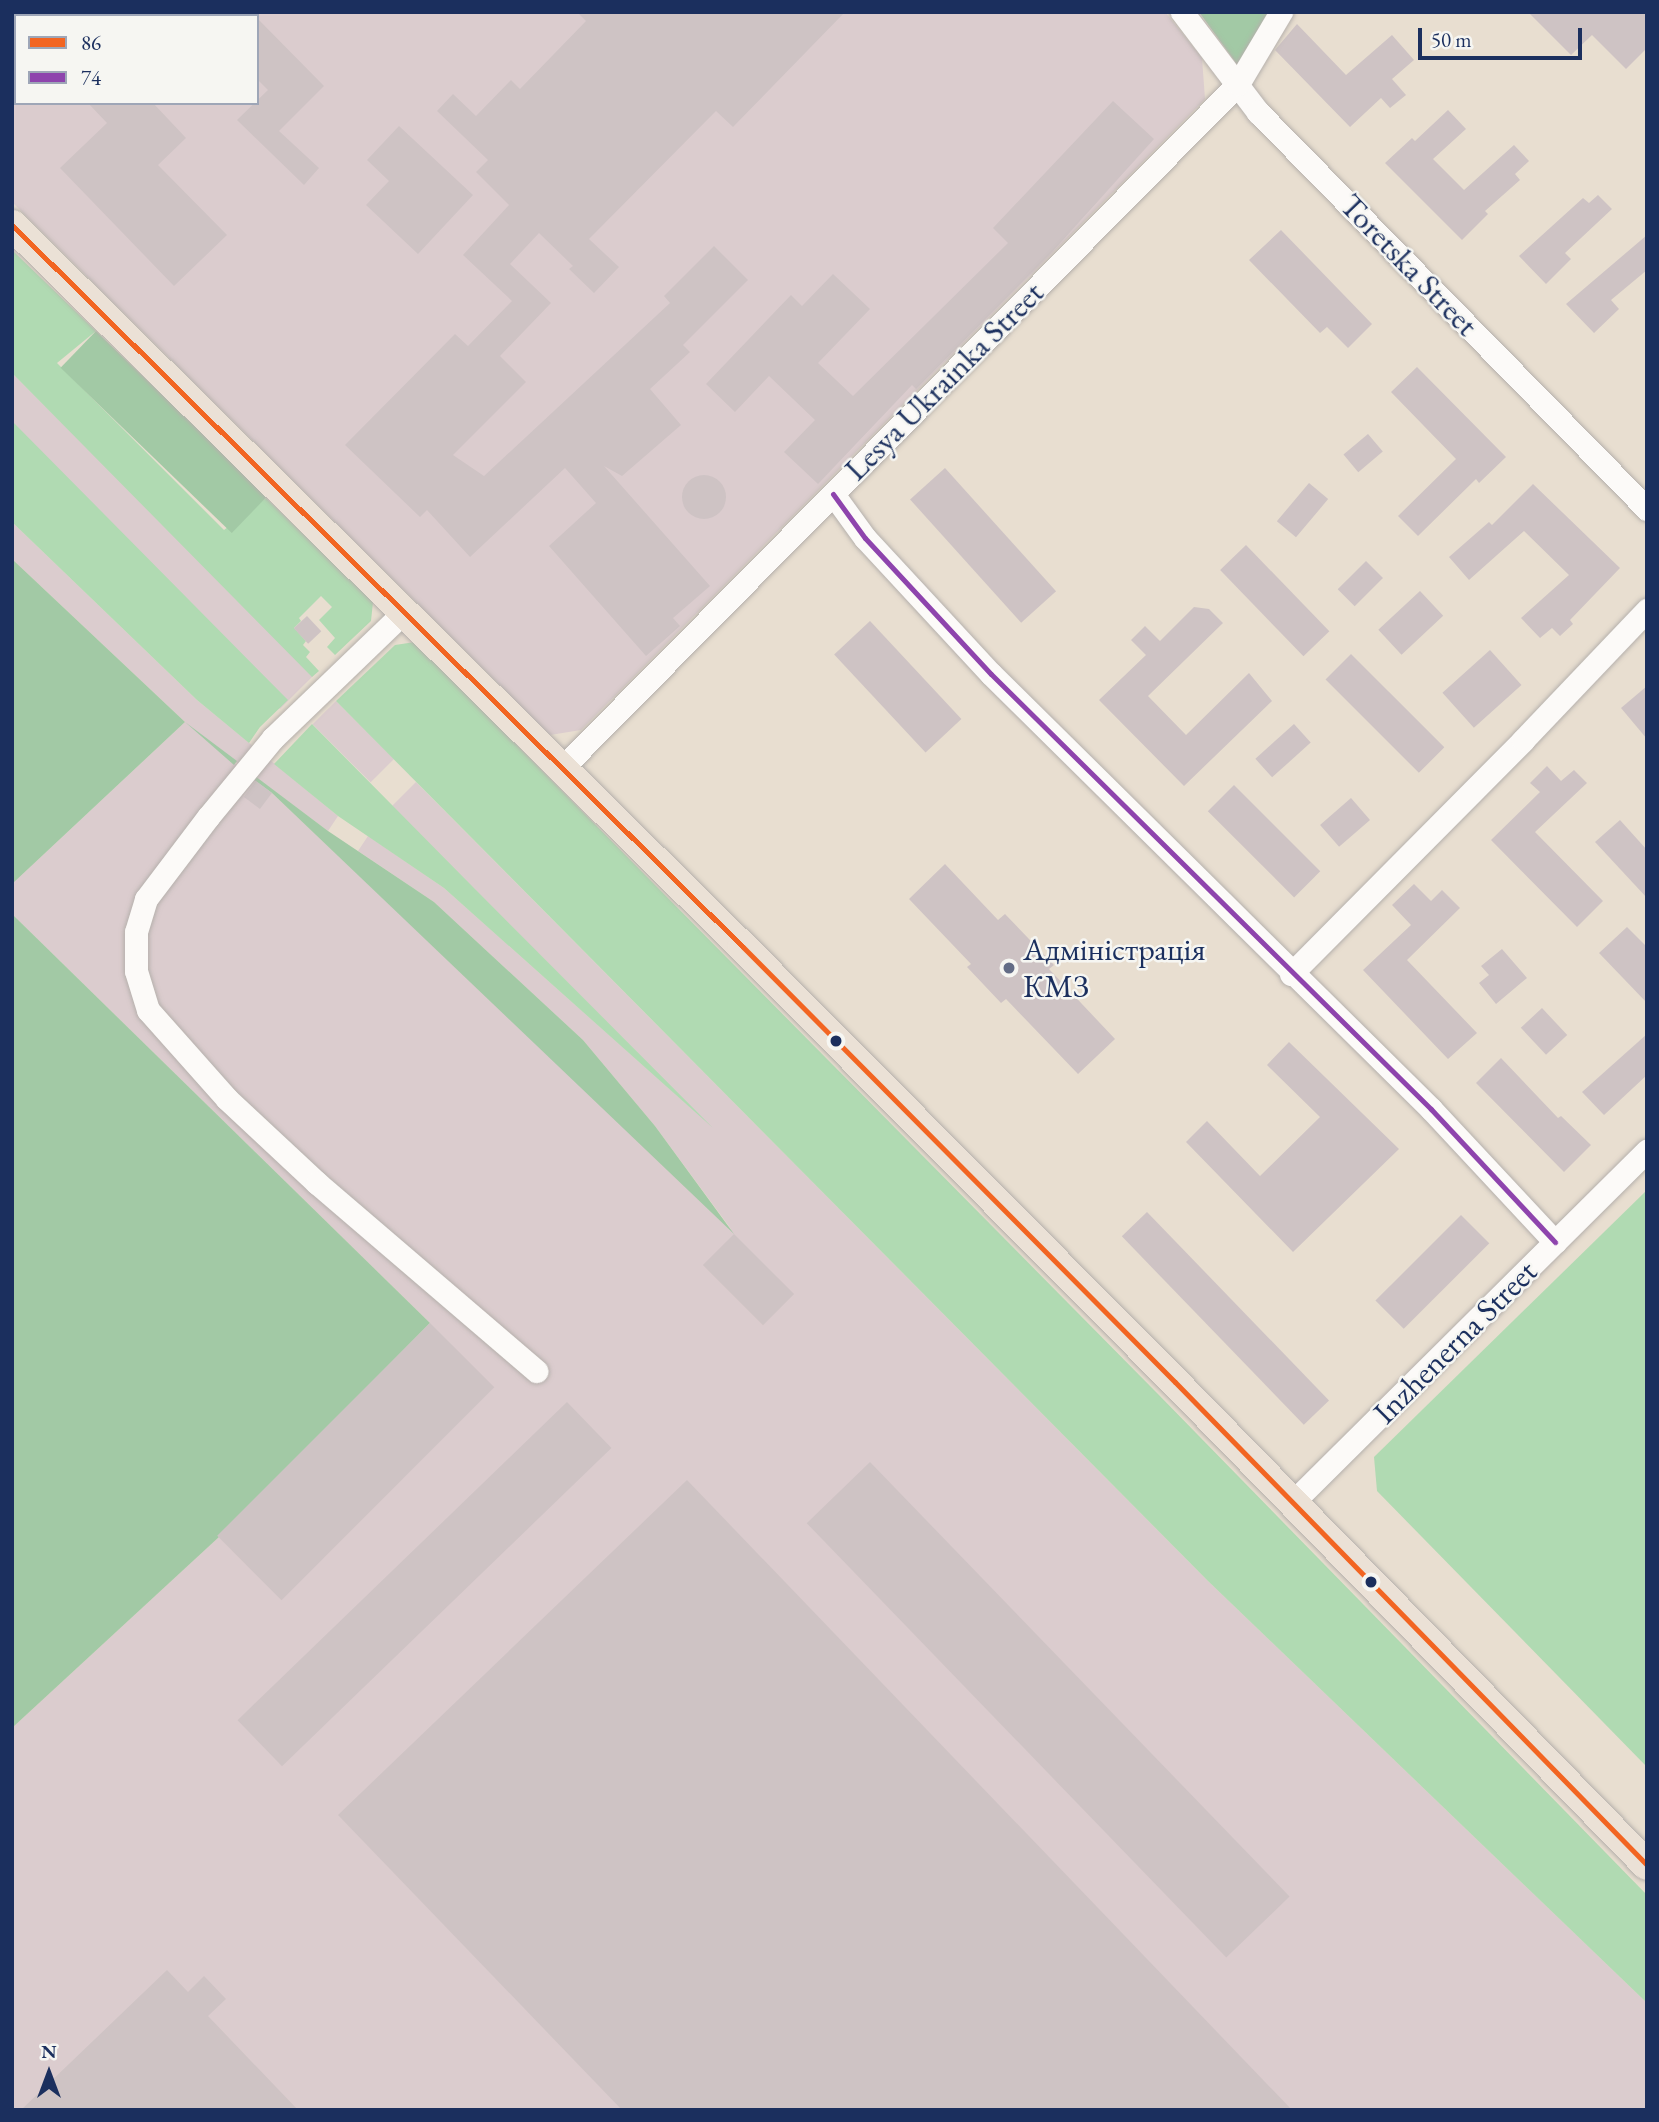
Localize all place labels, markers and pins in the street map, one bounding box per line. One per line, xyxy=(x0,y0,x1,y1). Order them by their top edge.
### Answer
place label: Адміністрація КМЗ xyxy=(1023,931,1206,1006)
marker: Адміністрація КМЗ xyxy=(1001,960,1017,976)
unlabelled marker xyxy=(829,1034,843,1048)
unlabelled marker xyxy=(1364,1575,1378,1589)

